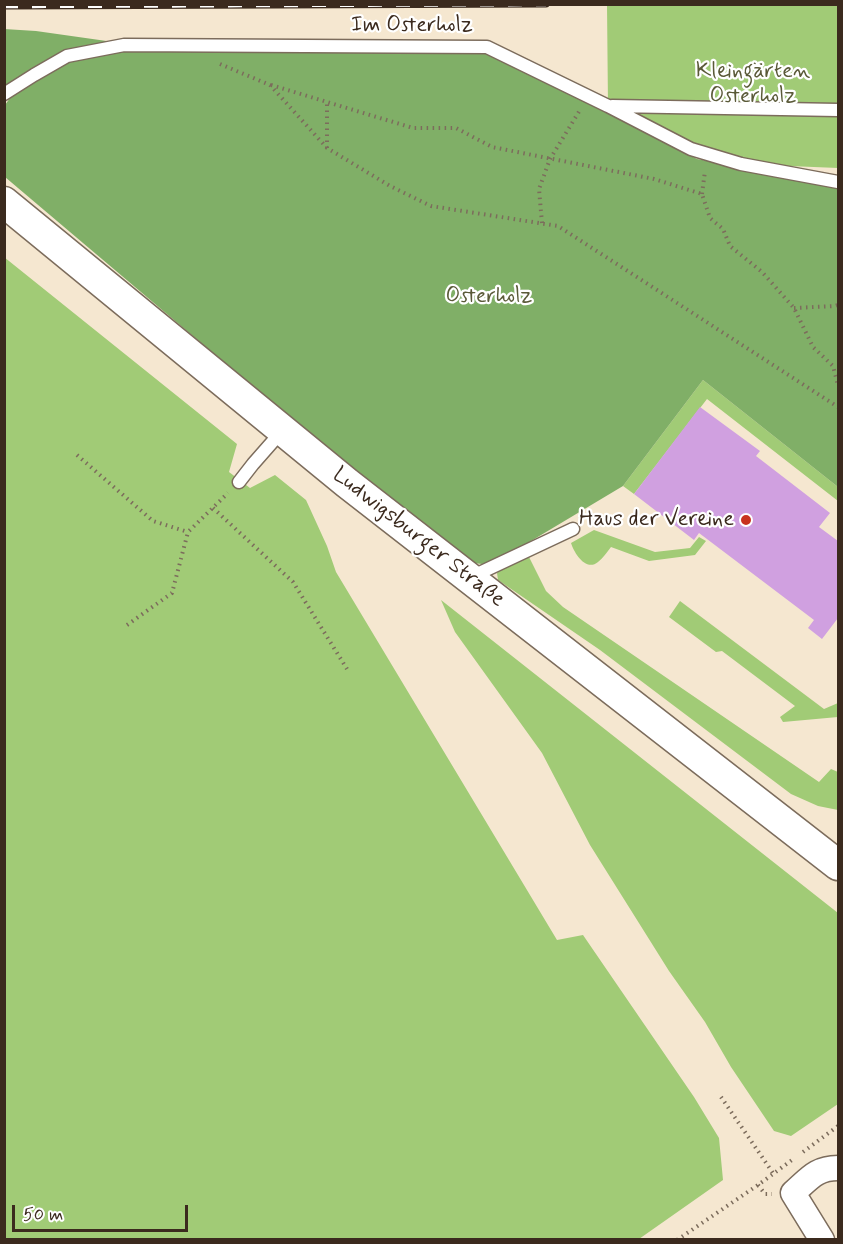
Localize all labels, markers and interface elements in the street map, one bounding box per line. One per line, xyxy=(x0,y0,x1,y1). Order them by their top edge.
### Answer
street label: Im Osterholz xyxy=(351,13,473,39)
park label: Kleingärten Osterholz xyxy=(696,59,810,110)
park label: Osterholz xyxy=(446,284,532,310)
street label: Ludwigsburger Straße xyxy=(326,462,510,614)
place label: Haus der Vereine xyxy=(579,507,734,533)
marker: Haus der Vereine xyxy=(739,513,753,527)
scale bar xyxy=(15,1193,190,1231)
text: 50 m xyxy=(23,1203,63,1227)

